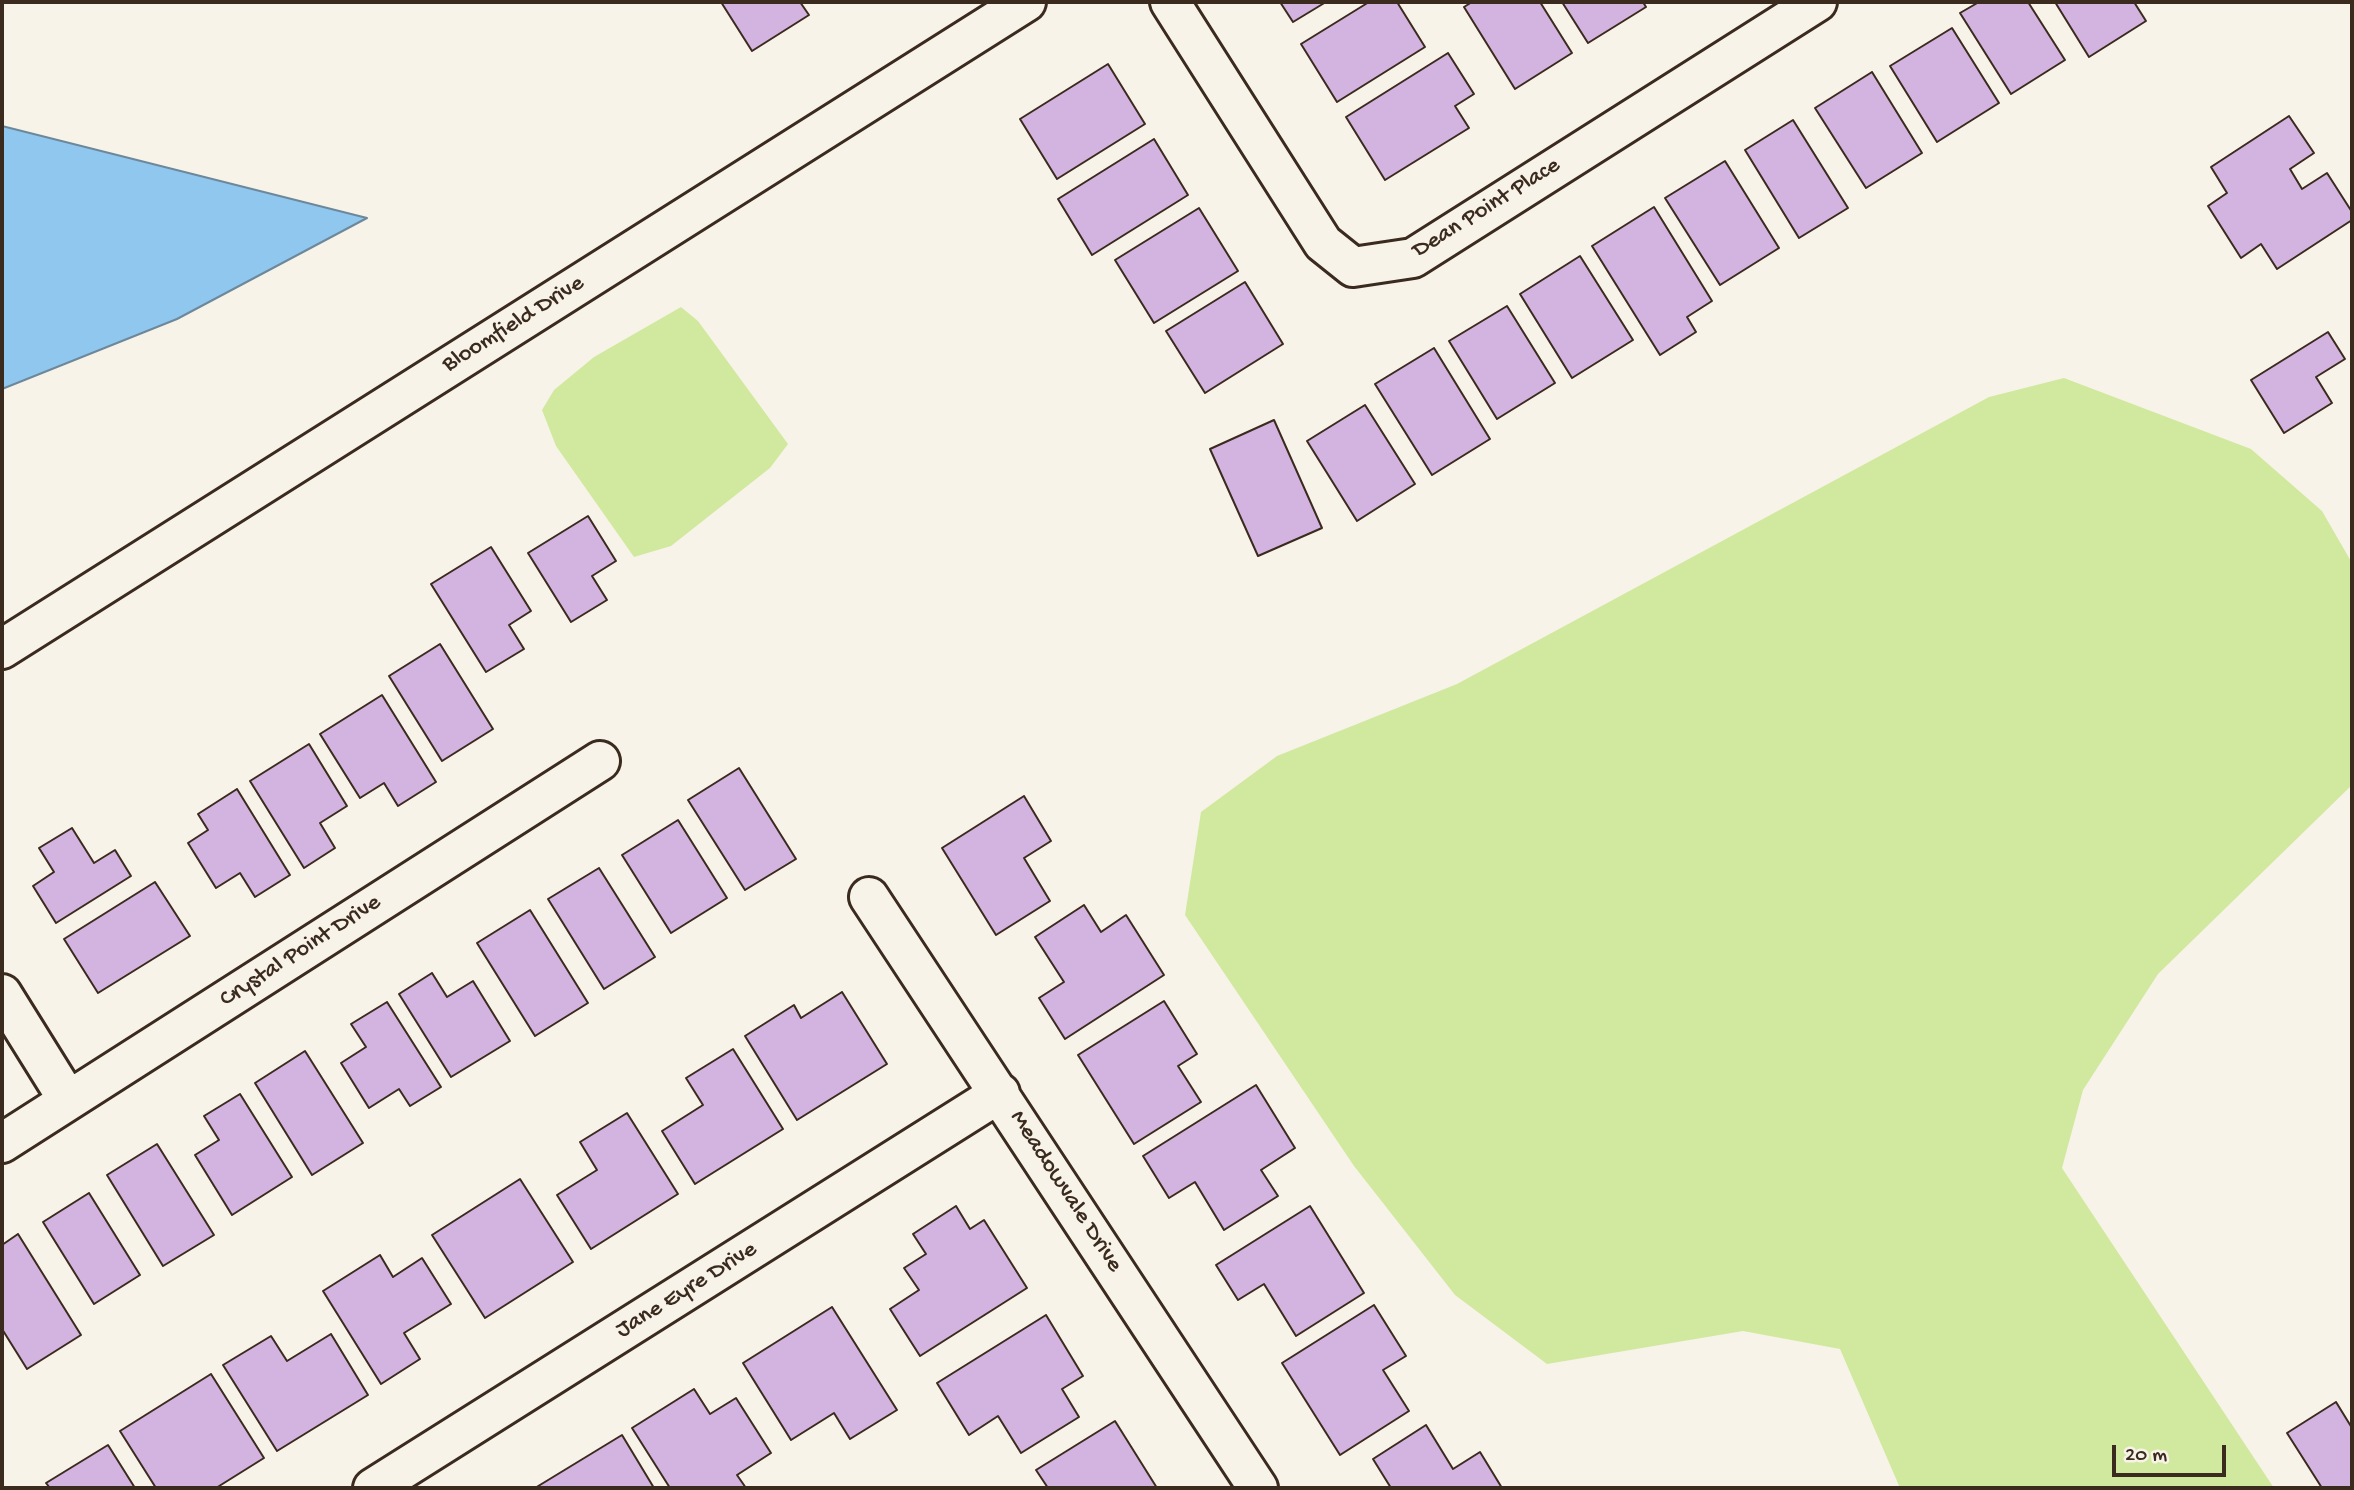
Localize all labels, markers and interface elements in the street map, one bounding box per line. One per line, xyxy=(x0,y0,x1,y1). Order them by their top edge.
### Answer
street label: Dean Point Place xyxy=(1408,152,1566,266)
street label: Bloomfield Drive xyxy=(438,270,590,380)
street label: Crystal Point Drive xyxy=(215,889,387,1015)
street label: Meadowvale Drive xyxy=(1002,1106,1128,1278)
street label: Jane Eyre Drive xyxy=(611,1236,763,1346)
scale bar xyxy=(2116,1430,2230,1474)
text: 20 m xyxy=(2125,1444,2167,1469)

